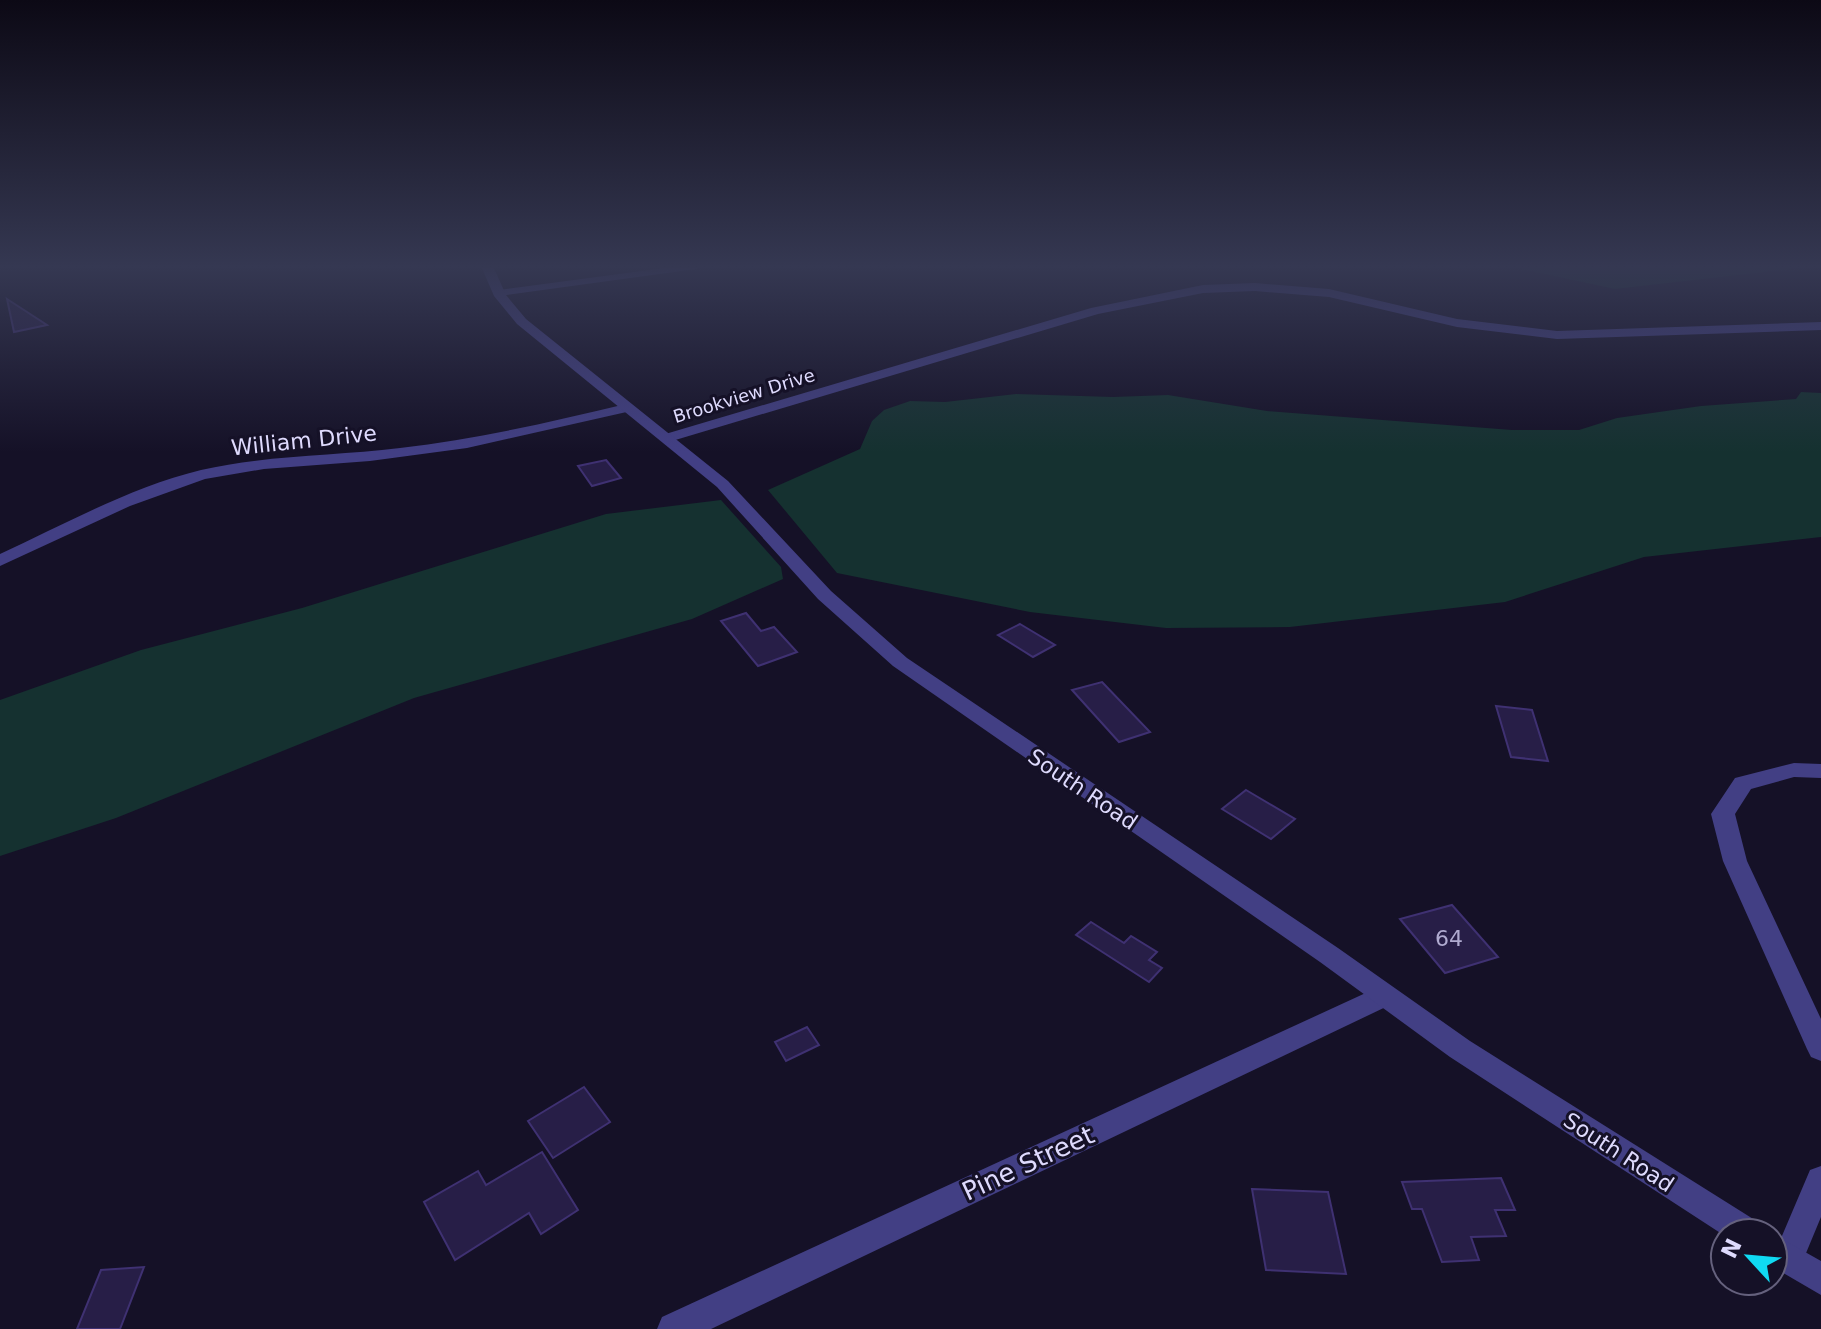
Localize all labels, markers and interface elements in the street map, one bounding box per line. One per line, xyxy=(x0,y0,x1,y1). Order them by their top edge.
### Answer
street label: Brookview Drive xyxy=(671,364,817,427)
street label: William Drive xyxy=(230,420,378,461)
street label: South Road xyxy=(1023,744,1142,835)
house number: 64 xyxy=(1435,926,1463,951)
street label: South Road xyxy=(1559,1108,1678,1197)
street label: Pine Street xyxy=(957,1119,1099,1207)
north arrow xyxy=(1709,1217,1789,1297)
text: N xyxy=(1716,1235,1747,1262)

